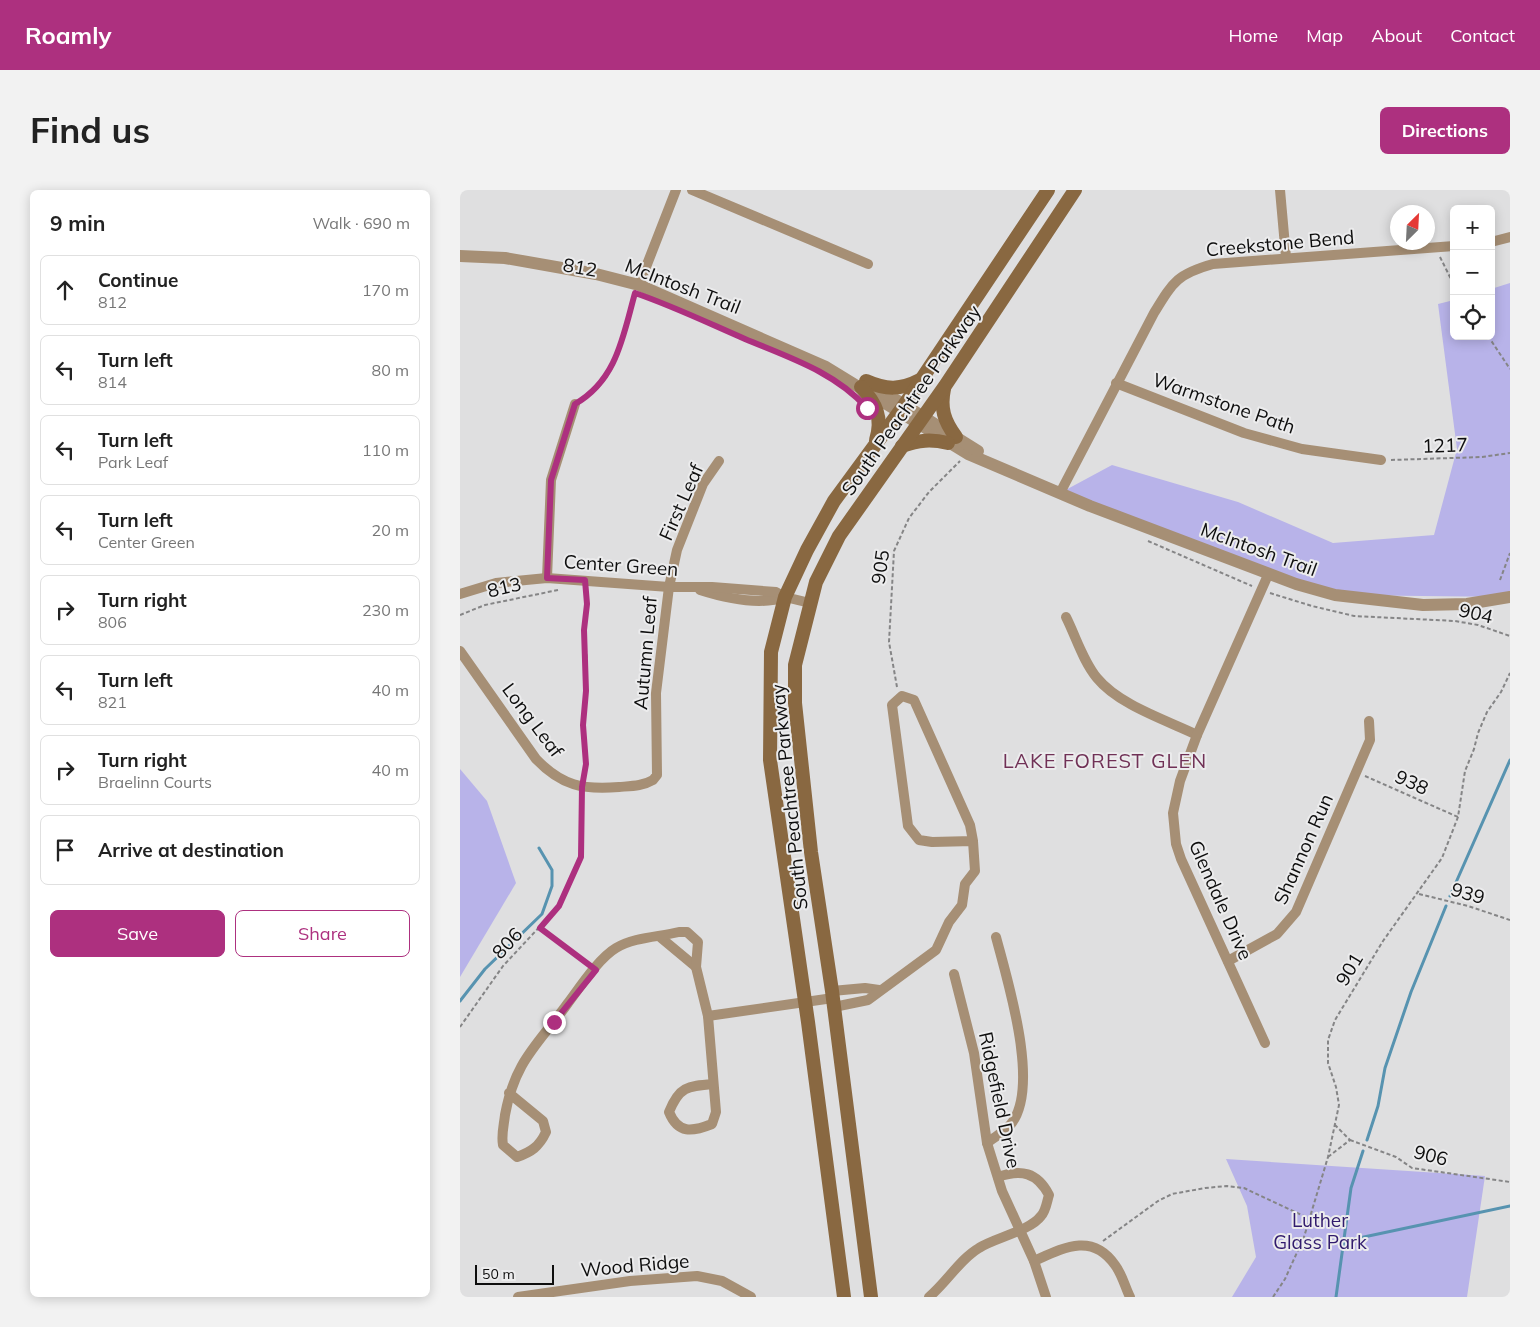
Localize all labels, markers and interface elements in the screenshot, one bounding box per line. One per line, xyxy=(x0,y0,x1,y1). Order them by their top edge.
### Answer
text: Roamly xyxy=(25,20,112,50)
text: Home xyxy=(1228,24,1278,47)
text: Map xyxy=(1306,24,1343,47)
text: About xyxy=(1371,24,1422,47)
text: Contact xyxy=(1450,24,1515,47)
button: Directions xyxy=(1380,107,1510,154)
text: Find us xyxy=(30,108,150,152)
north arrow xyxy=(1390,205,1435,250)
map controls xyxy=(1450,205,1495,340)
button: + xyxy=(1450,205,1495,250)
text: 9 min xyxy=(50,210,105,236)
text: Walk · 690 m xyxy=(312,213,410,233)
street label: Creekstone Bend xyxy=(1205,225,1355,261)
button: − xyxy=(1450,250,1495,295)
street label: 812 xyxy=(561,252,599,282)
street label: McIntosh Trail xyxy=(622,253,744,319)
text: Continue xyxy=(98,268,178,292)
icon: ahead xyxy=(51,276,79,304)
text: 170 m xyxy=(362,280,409,300)
text: 812 xyxy=(98,292,127,312)
button: locate xyxy=(1450,295,1495,340)
street label: South Peachtree Parkway xyxy=(836,300,986,500)
text: Turn left xyxy=(98,348,173,372)
icon: left xyxy=(51,356,79,384)
text: 80 m xyxy=(372,360,409,380)
street label: Warmstone Path xyxy=(1150,367,1298,439)
text: 814 xyxy=(98,372,127,392)
route start xyxy=(856,397,879,420)
text: Turn left xyxy=(98,428,173,452)
street label: 1217 xyxy=(1422,432,1468,458)
icon: left xyxy=(51,436,79,464)
text: 110 m xyxy=(362,440,409,460)
text: Park Leaf xyxy=(98,452,168,472)
street label: First Leaf xyxy=(653,459,709,544)
text: Turn left xyxy=(98,508,173,532)
icon: left xyxy=(51,516,79,544)
street label: McIntosh Trail xyxy=(1198,517,1320,581)
text: 20 m xyxy=(372,520,409,540)
text: Center Green xyxy=(98,532,195,552)
street label: 905 xyxy=(866,548,894,586)
street label: Center Green xyxy=(563,549,679,581)
street label: 813 xyxy=(485,571,523,603)
text: Turn right xyxy=(98,588,187,612)
street label: Autumn Leaf xyxy=(628,595,662,711)
icon: right xyxy=(51,596,79,624)
street label: 904 xyxy=(1457,597,1495,629)
text: 230 m xyxy=(362,600,409,620)
text: 806 xyxy=(98,612,127,632)
text: Turn left xyxy=(98,668,173,692)
icon: left xyxy=(51,676,79,704)
street label: Long Leaf xyxy=(497,678,569,762)
text: 40 m xyxy=(372,680,409,700)
street label: South Peachtree Parkway xyxy=(765,683,813,911)
text: 821 xyxy=(98,692,127,712)
text: Turn right xyxy=(98,748,187,772)
district label: LAKE FOREST GLEN xyxy=(1003,748,1207,773)
icon: right xyxy=(51,756,79,784)
text: 40 m xyxy=(372,760,409,780)
street label: 938 xyxy=(1391,764,1433,800)
text: Braelinn Courts xyxy=(98,772,212,792)
street label: Shannon Run xyxy=(1268,790,1338,908)
icon: arrive xyxy=(51,836,79,864)
street label: Glendale Drive xyxy=(1184,836,1258,964)
text: Arrive at destination xyxy=(98,838,284,862)
street label: 939 xyxy=(1448,877,1488,909)
button: Save xyxy=(50,910,225,957)
button: Share xyxy=(235,910,410,957)
street label: 806 xyxy=(487,922,527,964)
street label: 901 xyxy=(1330,948,1368,990)
route end xyxy=(543,1011,566,1034)
street label: Ridgefield Drive xyxy=(974,1030,1026,1170)
street label: 906 xyxy=(1412,1139,1450,1171)
park label: Luther Glass Park xyxy=(1273,1208,1367,1254)
street label: Wood Ridge xyxy=(580,1248,690,1282)
scale bar xyxy=(475,1262,554,1285)
text: 50 m xyxy=(482,1265,515,1283)

